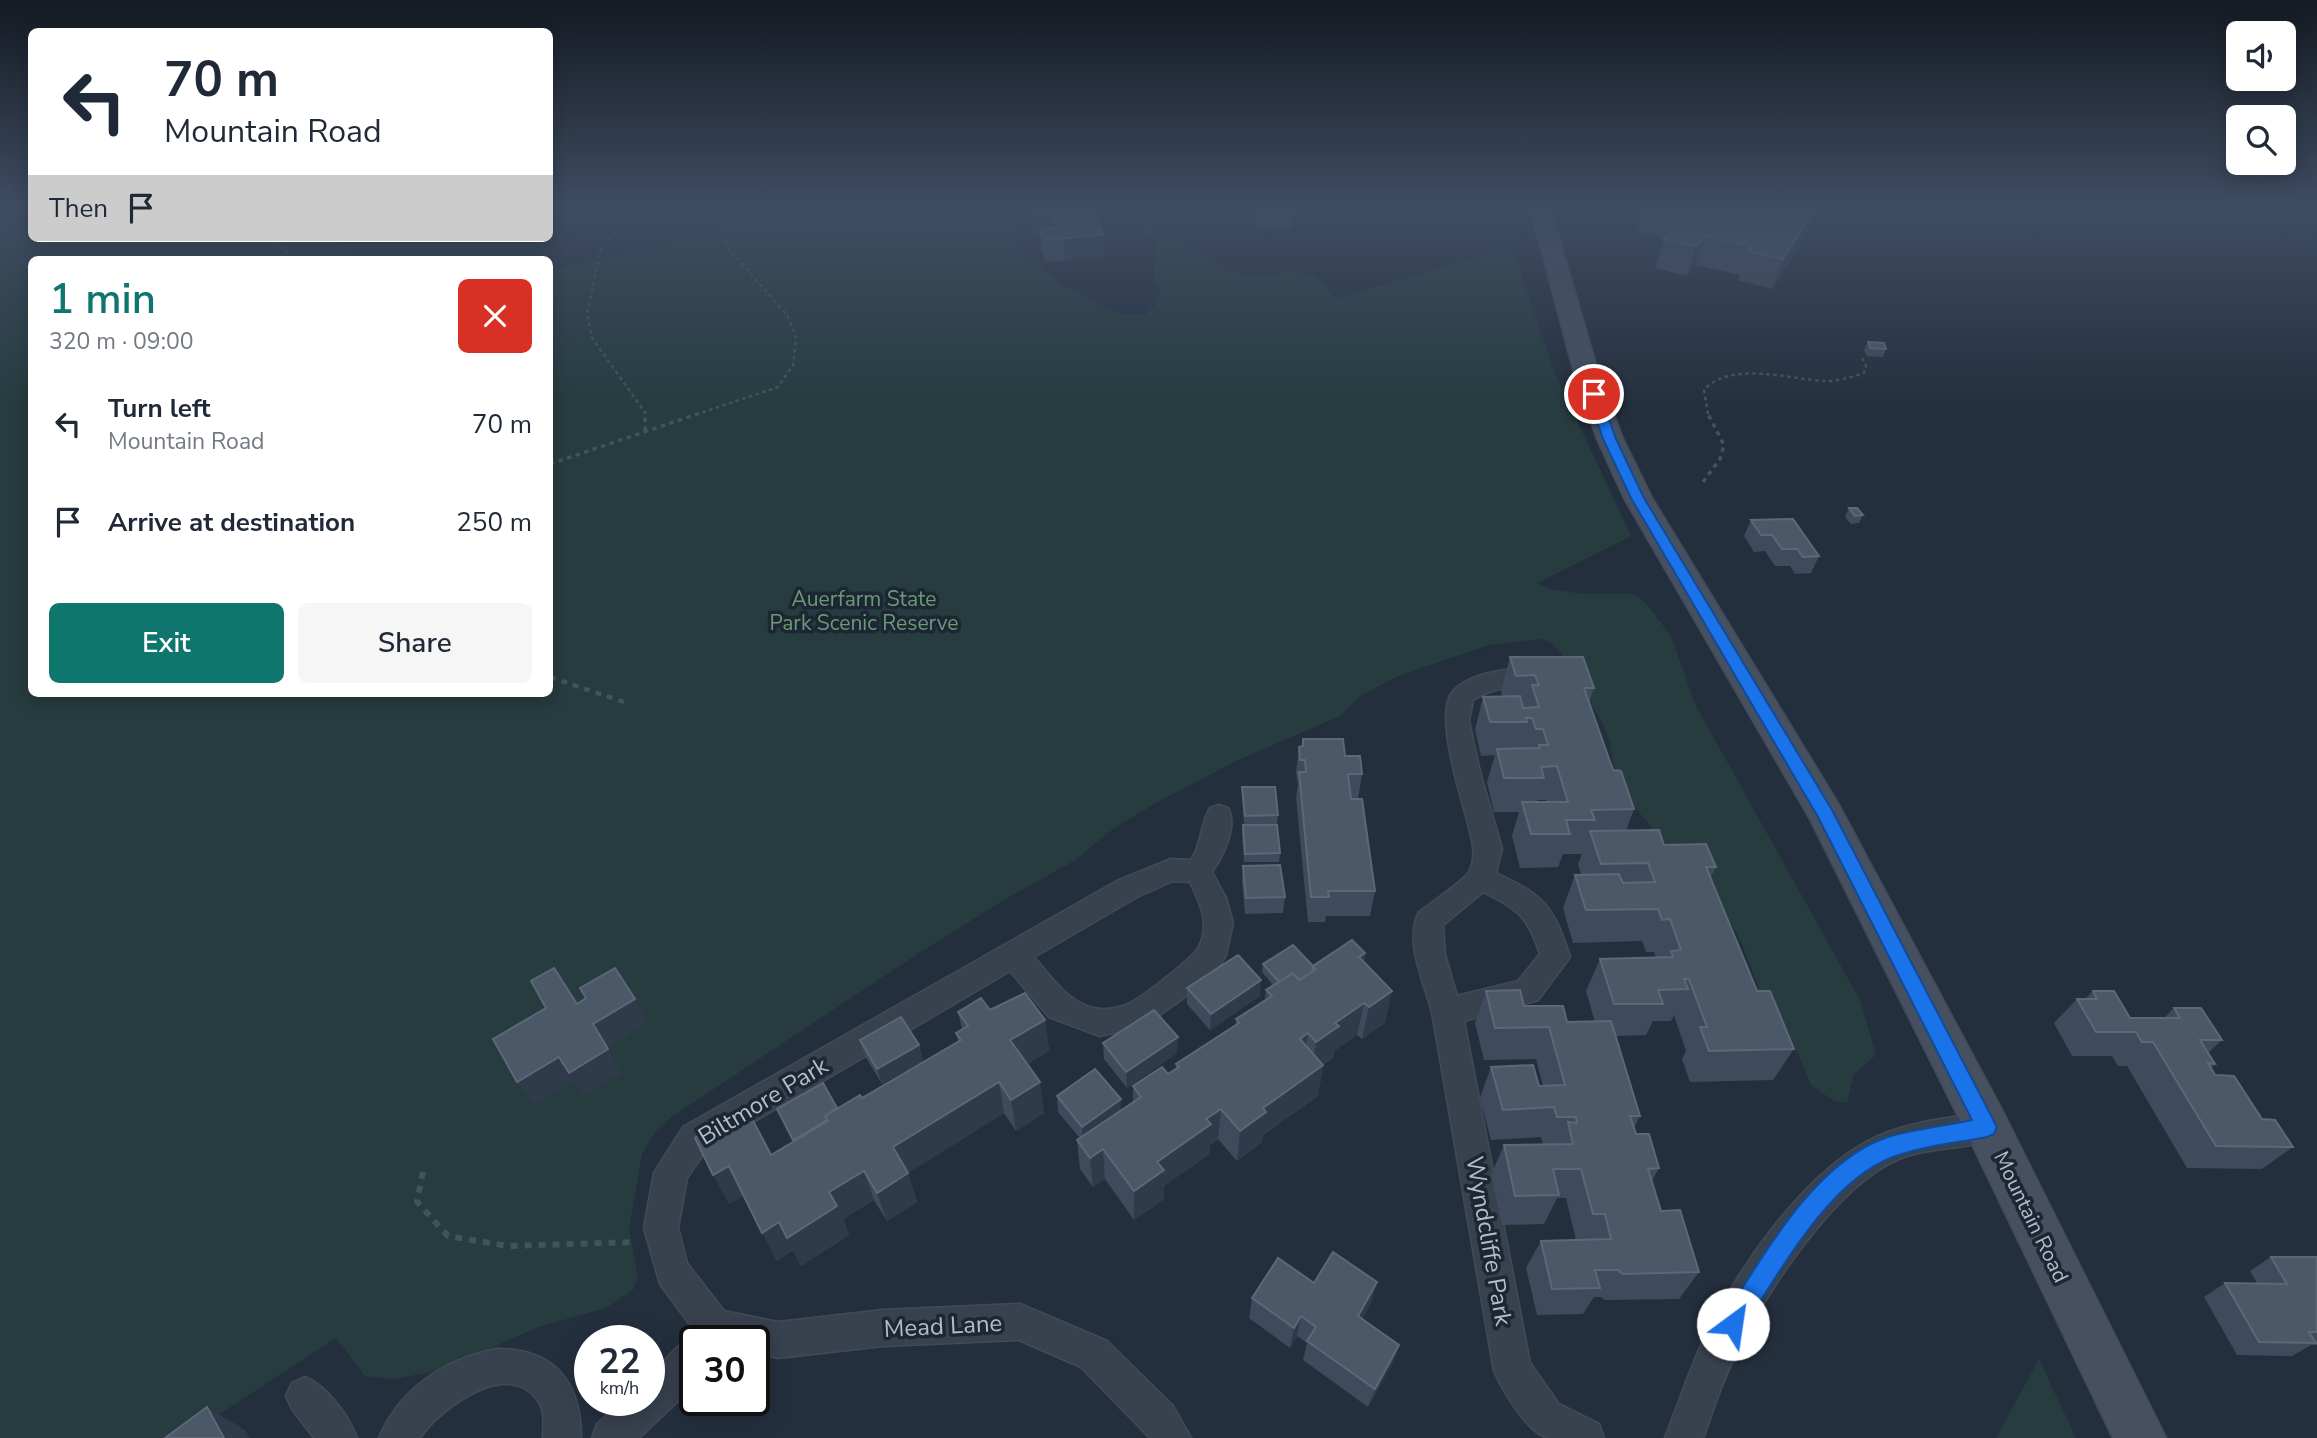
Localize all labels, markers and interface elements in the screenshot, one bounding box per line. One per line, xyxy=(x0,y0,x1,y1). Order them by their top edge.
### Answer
map controls xyxy=(2226,21,2296,175)
button: sound xyxy=(2226,21,2296,91)
text: 70 m xyxy=(164,46,279,113)
icon: left xyxy=(49,56,140,147)
button: search xyxy=(2226,105,2296,175)
text: Mountain Road xyxy=(164,110,382,153)
icon: arrive xyxy=(122,189,160,227)
text: Then xyxy=(49,191,108,226)
text: 1 min xyxy=(49,271,156,328)
button: close xyxy=(458,279,532,353)
text: 320 m · 09:00 xyxy=(49,326,194,357)
pin xyxy=(1564,364,1624,424)
icon: arrive xyxy=(1575,375,1613,413)
text: Turn left xyxy=(108,391,211,426)
icon: left xyxy=(49,405,87,443)
text: 70 m xyxy=(472,407,532,442)
text: Mountain Road xyxy=(108,426,264,457)
icon: arrive xyxy=(49,503,87,541)
text: Arrive at destination xyxy=(108,505,355,540)
text: 250 m xyxy=(456,505,532,540)
park label: Auerfarm State Park Scenic Reserve xyxy=(769,585,959,637)
button: Exit xyxy=(49,603,284,683)
button: Share xyxy=(298,603,532,683)
street label: Biltmore Park xyxy=(692,1049,835,1152)
street label: Mountain Road xyxy=(1987,1147,2075,1287)
street label: Wyndcliffe Park xyxy=(1458,1154,1520,1329)
position arrow xyxy=(1696,1287,1770,1361)
street label: Mead Lane xyxy=(883,1307,1003,1345)
speed limit sign: 30 xyxy=(679,1325,770,1416)
text: 22 xyxy=(598,1338,641,1385)
text: km/h xyxy=(600,1376,639,1400)

